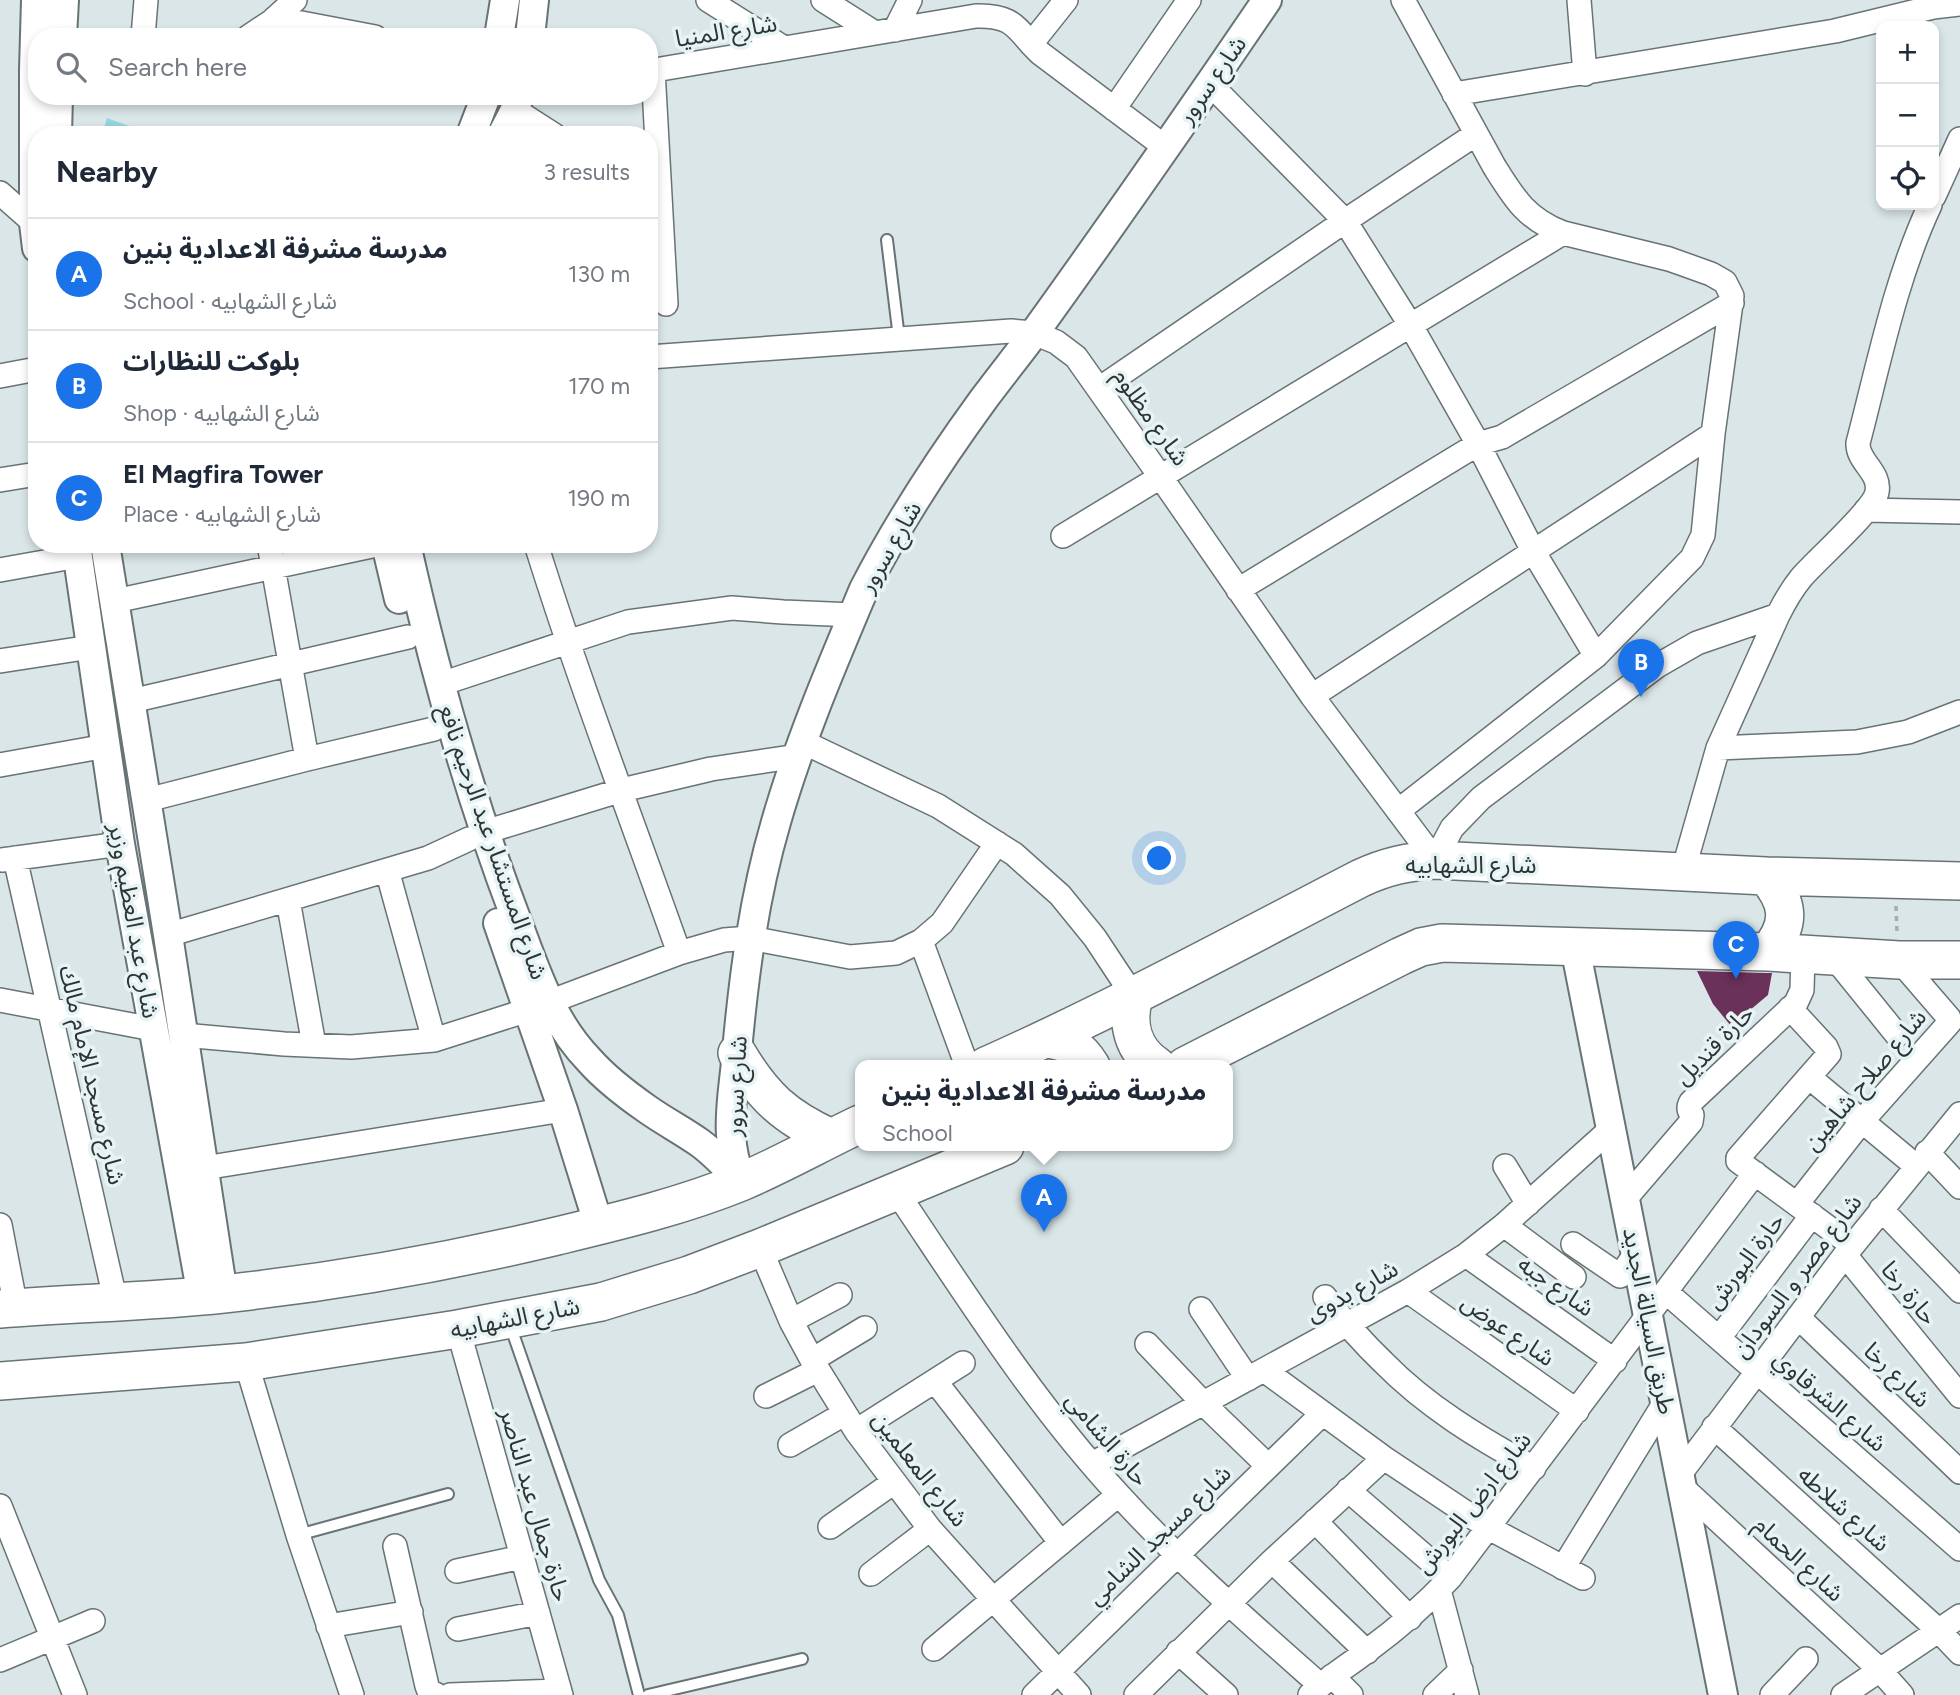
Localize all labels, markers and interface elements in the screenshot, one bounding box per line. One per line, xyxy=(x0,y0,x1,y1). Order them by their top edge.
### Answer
street label: شارع المنيا xyxy=(673,8,779,56)
map controls xyxy=(1876,21,1939,210)
button: + xyxy=(1876,21,1939,84)
search box xyxy=(28,28,658,105)
street label: شارع سرور xyxy=(1170,30,1255,132)
icon: search xyxy=(52,48,90,86)
text: Search here xyxy=(108,51,247,83)
button: − xyxy=(1876,84,1939,147)
button: locate xyxy=(1876,147,1939,210)
text: Nearby xyxy=(56,153,158,190)
text: 3 results xyxy=(543,158,630,186)
text: مدرسة مشرفة الاعدادية بنين xyxy=(123,233,448,265)
text: A xyxy=(71,260,87,288)
text: 130 m xyxy=(568,260,630,288)
text: School · شارع الشهابيه xyxy=(123,287,337,315)
text: بلوكت للنظارات xyxy=(123,345,300,377)
street label: شارع مظلوم xyxy=(1104,362,1196,473)
text: B xyxy=(72,372,86,400)
text: 170 m xyxy=(568,372,630,400)
text: Shop · شارع الشهابيه xyxy=(123,399,320,427)
text: El Magfira Tower xyxy=(123,458,323,490)
text: C xyxy=(71,484,87,512)
text: 190 m xyxy=(567,484,630,512)
street label: شارع سرور xyxy=(851,496,930,600)
text: Place · شارع الشهابيه xyxy=(123,500,321,528)
pin: B xyxy=(1618,639,1664,697)
street label: شارع المستشار عبد الرحيم نافع xyxy=(430,701,554,984)
street label: شارع عبد العظيم وزير xyxy=(100,820,166,1021)
your location xyxy=(1142,841,1176,875)
street label: شارع الشهابيه xyxy=(1405,850,1537,882)
pin: C xyxy=(1713,921,1759,979)
street label: شارع مسجد الإمام مالك xyxy=(49,962,132,1188)
street label: حارة قنديل xyxy=(1668,999,1760,1091)
street label: شارع صلاح شاهين xyxy=(1797,1003,1935,1158)
street label: شارع سرور xyxy=(718,1035,756,1138)
popup xyxy=(855,1060,1233,1151)
text: مدرسة مشرفة الاعدادية بنين xyxy=(882,1075,1206,1107)
text: School xyxy=(882,1119,953,1147)
pin: A xyxy=(1021,1174,1067,1232)
street label: شارع مصر و السودان xyxy=(1726,1188,1870,1365)
street label: حارة البورش xyxy=(1699,1207,1790,1315)
street label: طريق السيالة الجديد xyxy=(1616,1225,1682,1417)
street label: شارع جبه xyxy=(1511,1249,1600,1325)
street label: شارع بدوى xyxy=(1301,1253,1404,1330)
street label: حارة رخا xyxy=(1875,1255,1944,1330)
street label: شارع عوض xyxy=(1454,1287,1561,1375)
street label: شارع الشهابيه xyxy=(448,1291,583,1347)
street label: شارع رخا xyxy=(1856,1336,1937,1416)
street label: شارع الشرقاوي xyxy=(1765,1344,1893,1461)
street label: حارة الشامي xyxy=(1056,1386,1155,1495)
street label: حارة جمال عبد الناصر xyxy=(494,1404,577,1605)
street label: شارع المعلمين xyxy=(864,1405,974,1534)
street label: شارع ارض البورش xyxy=(1408,1426,1539,1581)
street label: شارع مسجد الشامي xyxy=(1080,1458,1240,1614)
street label: شارع شلاطه xyxy=(1790,1460,1896,1560)
street label: شارع الحمام xyxy=(1746,1510,1850,1611)

